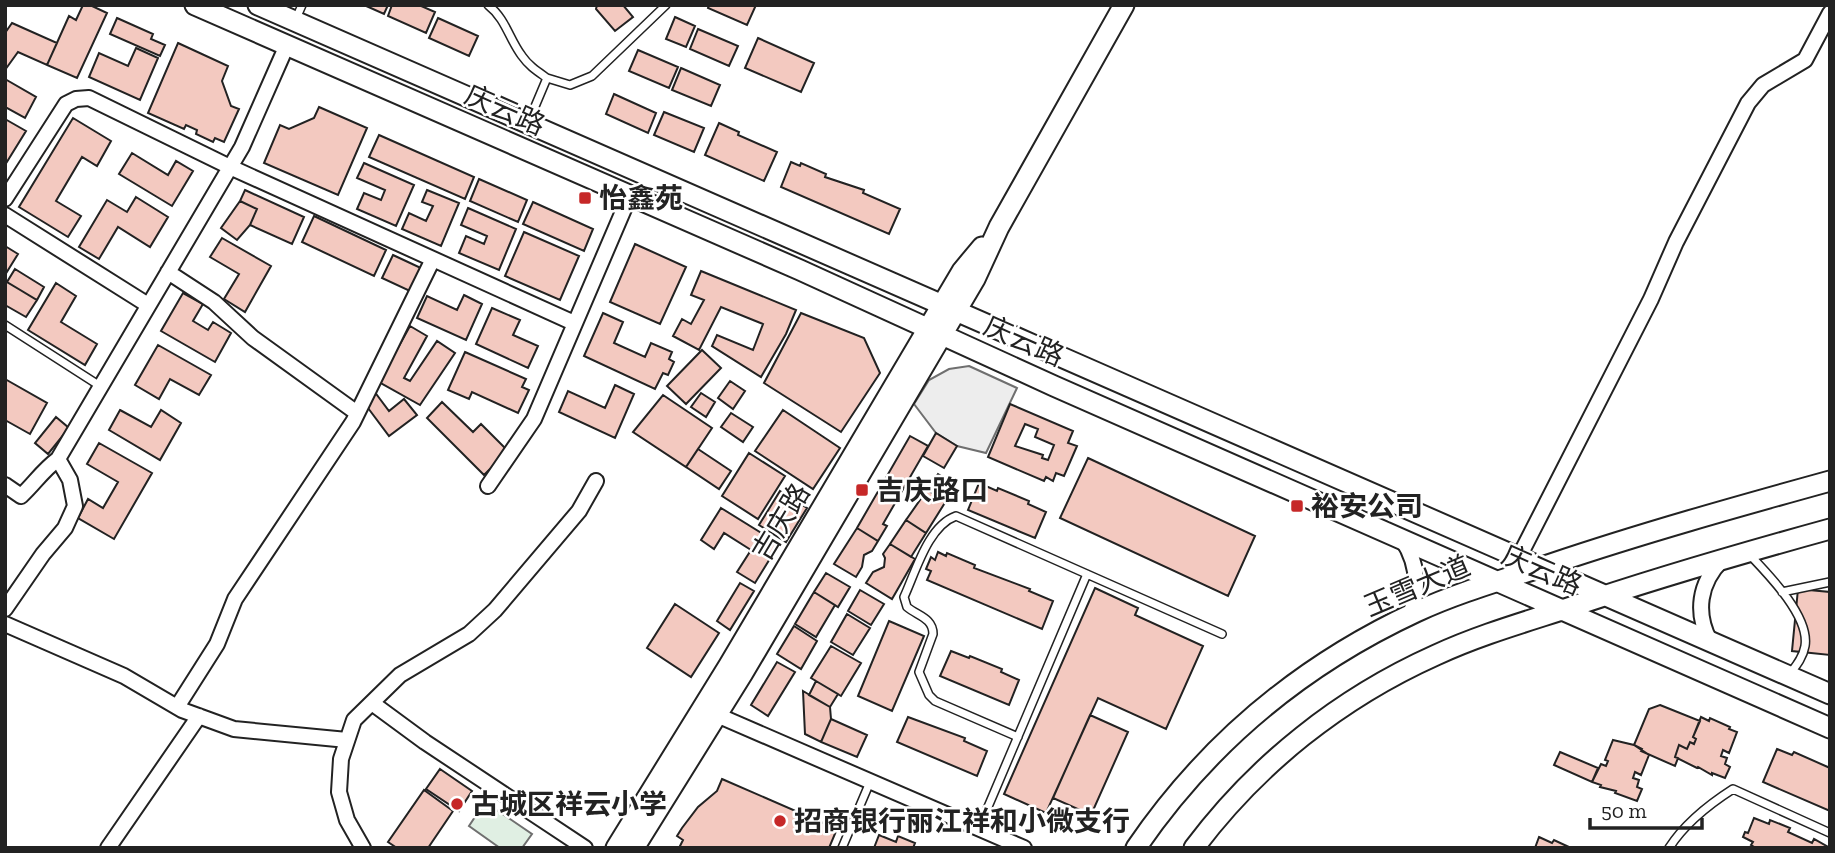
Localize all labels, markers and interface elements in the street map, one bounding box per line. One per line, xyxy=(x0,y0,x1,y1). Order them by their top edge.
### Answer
street label: 庆云路 xyxy=(460,78,550,142)
place label: 怡鑫苑 xyxy=(599,182,683,215)
marker: 怡鑫苑 xyxy=(577,190,593,206)
street label: 庆云路 xyxy=(979,309,1069,373)
place label: 吉庆路口 xyxy=(876,474,988,507)
street label: 吉庆路 xyxy=(745,477,817,567)
marker: 吉庆路口 xyxy=(854,482,870,498)
place label: 裕安公司 xyxy=(1311,490,1423,523)
marker: 裕安公司 xyxy=(1289,498,1305,514)
street label: 庆云路 xyxy=(1497,538,1587,602)
street label: 玉雪大道 xyxy=(1359,549,1475,623)
scale bar xyxy=(1590,786,1702,830)
place label: 古城区祥云小学 xyxy=(471,788,667,821)
marker: 古城区祥云小学 xyxy=(449,796,465,812)
text: 50 m xyxy=(1601,798,1647,823)
place label: 招商银行丽江祥和小微支行 xyxy=(794,805,1130,838)
marker: 招商银行丽江祥和小微支行 xyxy=(772,813,788,829)

